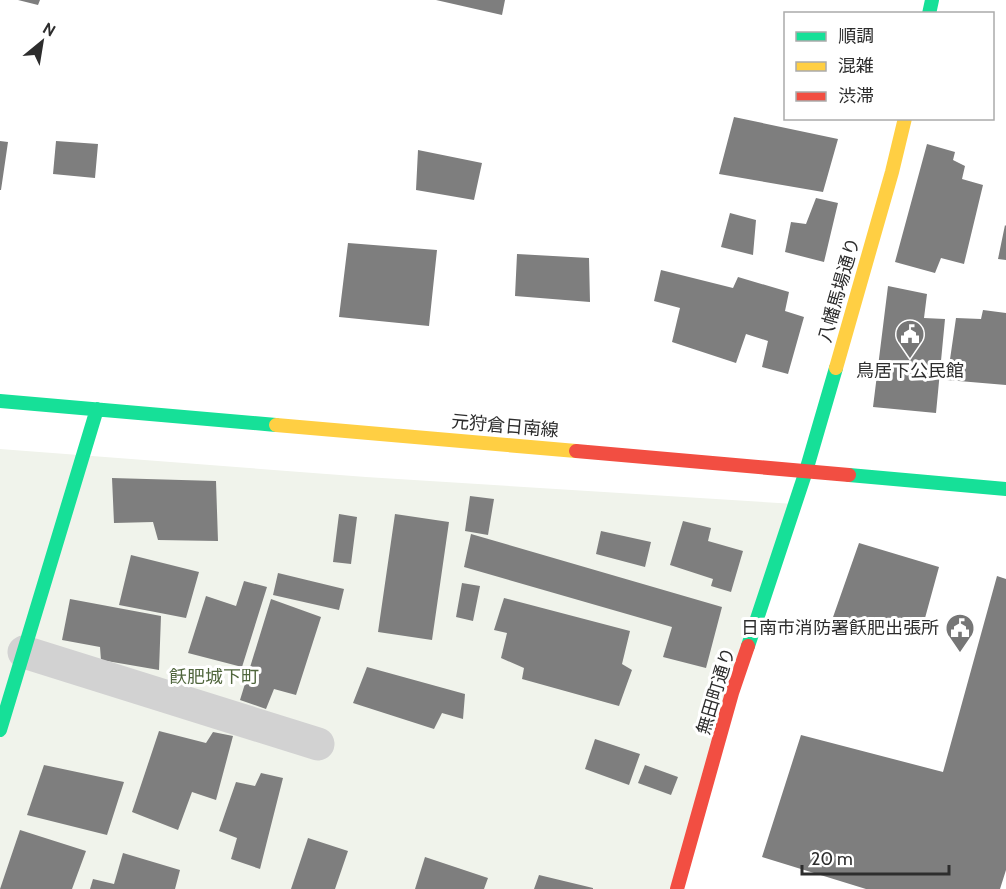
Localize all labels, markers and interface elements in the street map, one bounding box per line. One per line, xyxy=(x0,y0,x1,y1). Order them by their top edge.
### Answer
north arrow xyxy=(12,12,72,72)
legend xyxy=(784,12,994,120)
text: N xyxy=(40,18,59,40)
text: 順調 xyxy=(838,25,874,47)
text: 混雑 xyxy=(838,55,874,77)
text: 渋滞 xyxy=(838,85,874,107)
street label: 八幡馬場通り xyxy=(814,235,864,345)
public building icon: 鳥居下公民館 xyxy=(894,318,926,360)
place label: 鳥居下公民館 xyxy=(856,360,964,382)
street label: 元狩倉日南線 xyxy=(450,410,560,442)
public building icon: 日南市消防署飫肥出張所 xyxy=(944,612,976,654)
place label: 日南市消防署飫肥出張所 xyxy=(741,617,939,639)
street label: 無田町通り xyxy=(692,645,740,737)
park label: 飫肥城下町 xyxy=(169,666,259,688)
scale bar xyxy=(802,838,949,876)
text: 20 m xyxy=(811,848,853,870)

